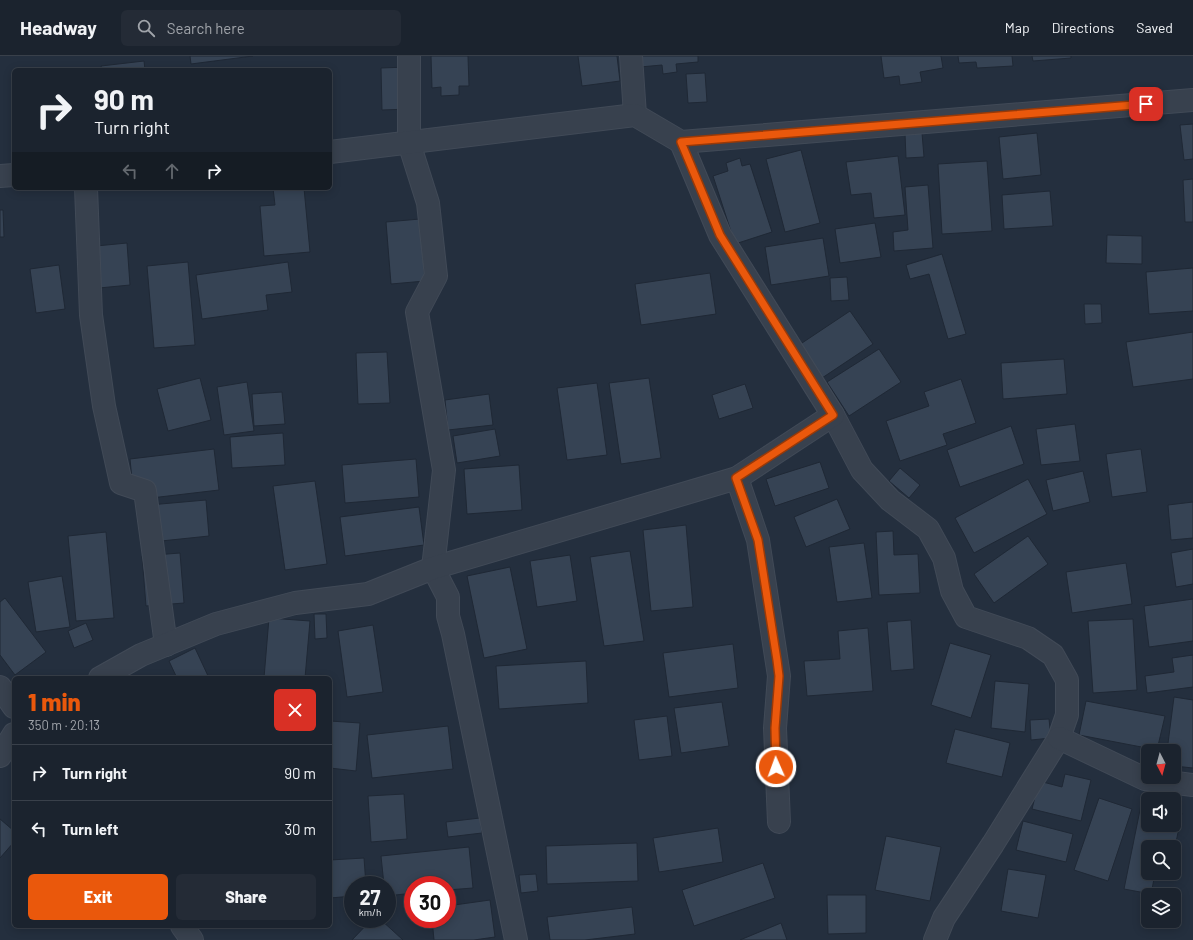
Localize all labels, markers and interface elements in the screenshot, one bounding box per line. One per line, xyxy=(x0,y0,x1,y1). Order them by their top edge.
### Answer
search box xyxy=(121,10,401,46)
text: Headway xyxy=(20,16,97,39)
icon: search xyxy=(135,17,157,39)
text: Search here xyxy=(167,19,245,37)
text: Map xyxy=(1005,19,1030,36)
text: Directions xyxy=(1052,19,1114,36)
text: Saved xyxy=(1136,19,1173,36)
text: 90 m xyxy=(94,82,154,116)
icon: right xyxy=(28,84,80,136)
pin xyxy=(1129,87,1163,121)
icon: arrive xyxy=(1135,93,1157,115)
text: Turn right xyxy=(94,116,170,138)
icon: left xyxy=(119,160,141,182)
icon: ahead xyxy=(161,160,183,182)
icon: right xyxy=(203,160,225,182)
text: 1 min xyxy=(28,687,81,716)
button: close xyxy=(274,689,316,731)
text: 350 m · 20:13 xyxy=(28,717,100,733)
north arrow xyxy=(1141,744,1181,784)
map controls xyxy=(1141,744,1181,928)
position arrow xyxy=(755,746,797,788)
icon: right xyxy=(28,762,50,784)
text: Turn right xyxy=(62,764,127,782)
text: 90 m xyxy=(284,764,316,782)
button: sound xyxy=(1141,792,1181,832)
icon: left xyxy=(28,818,50,840)
text: Turn left xyxy=(62,820,118,838)
text: 30 m xyxy=(284,820,316,838)
button: search xyxy=(1141,840,1181,880)
button: Exit xyxy=(28,874,168,920)
button: Share xyxy=(176,874,316,920)
speed limit sign: 30 xyxy=(404,876,456,928)
text: 27 xyxy=(359,885,381,909)
button: layers xyxy=(1141,888,1181,928)
text: km/h xyxy=(359,906,381,918)

